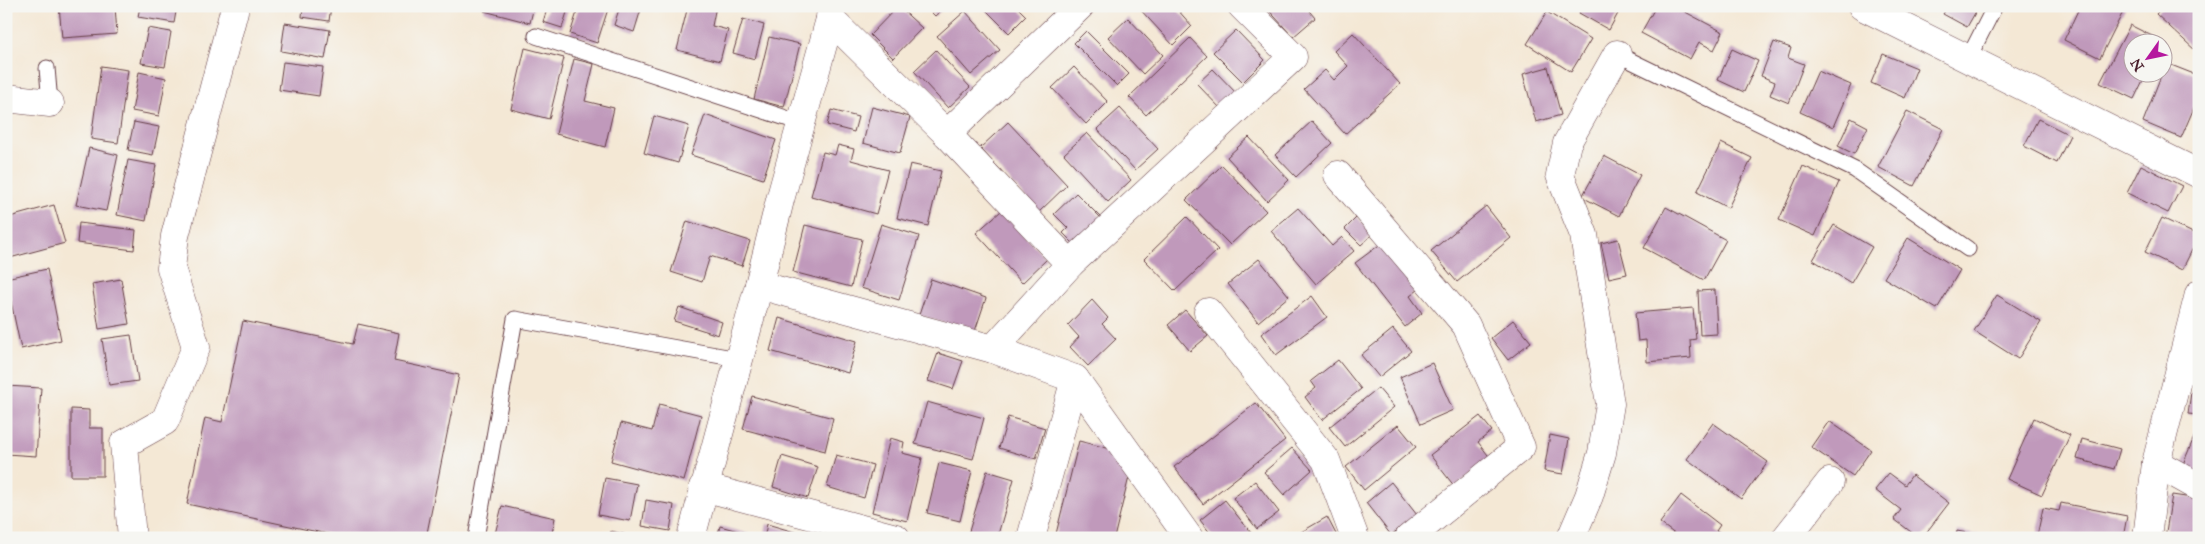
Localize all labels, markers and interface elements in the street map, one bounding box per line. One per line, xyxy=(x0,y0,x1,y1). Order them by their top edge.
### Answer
north arrow xyxy=(2122,32,2172,82)
text: N xyxy=(2127,55,2148,74)

